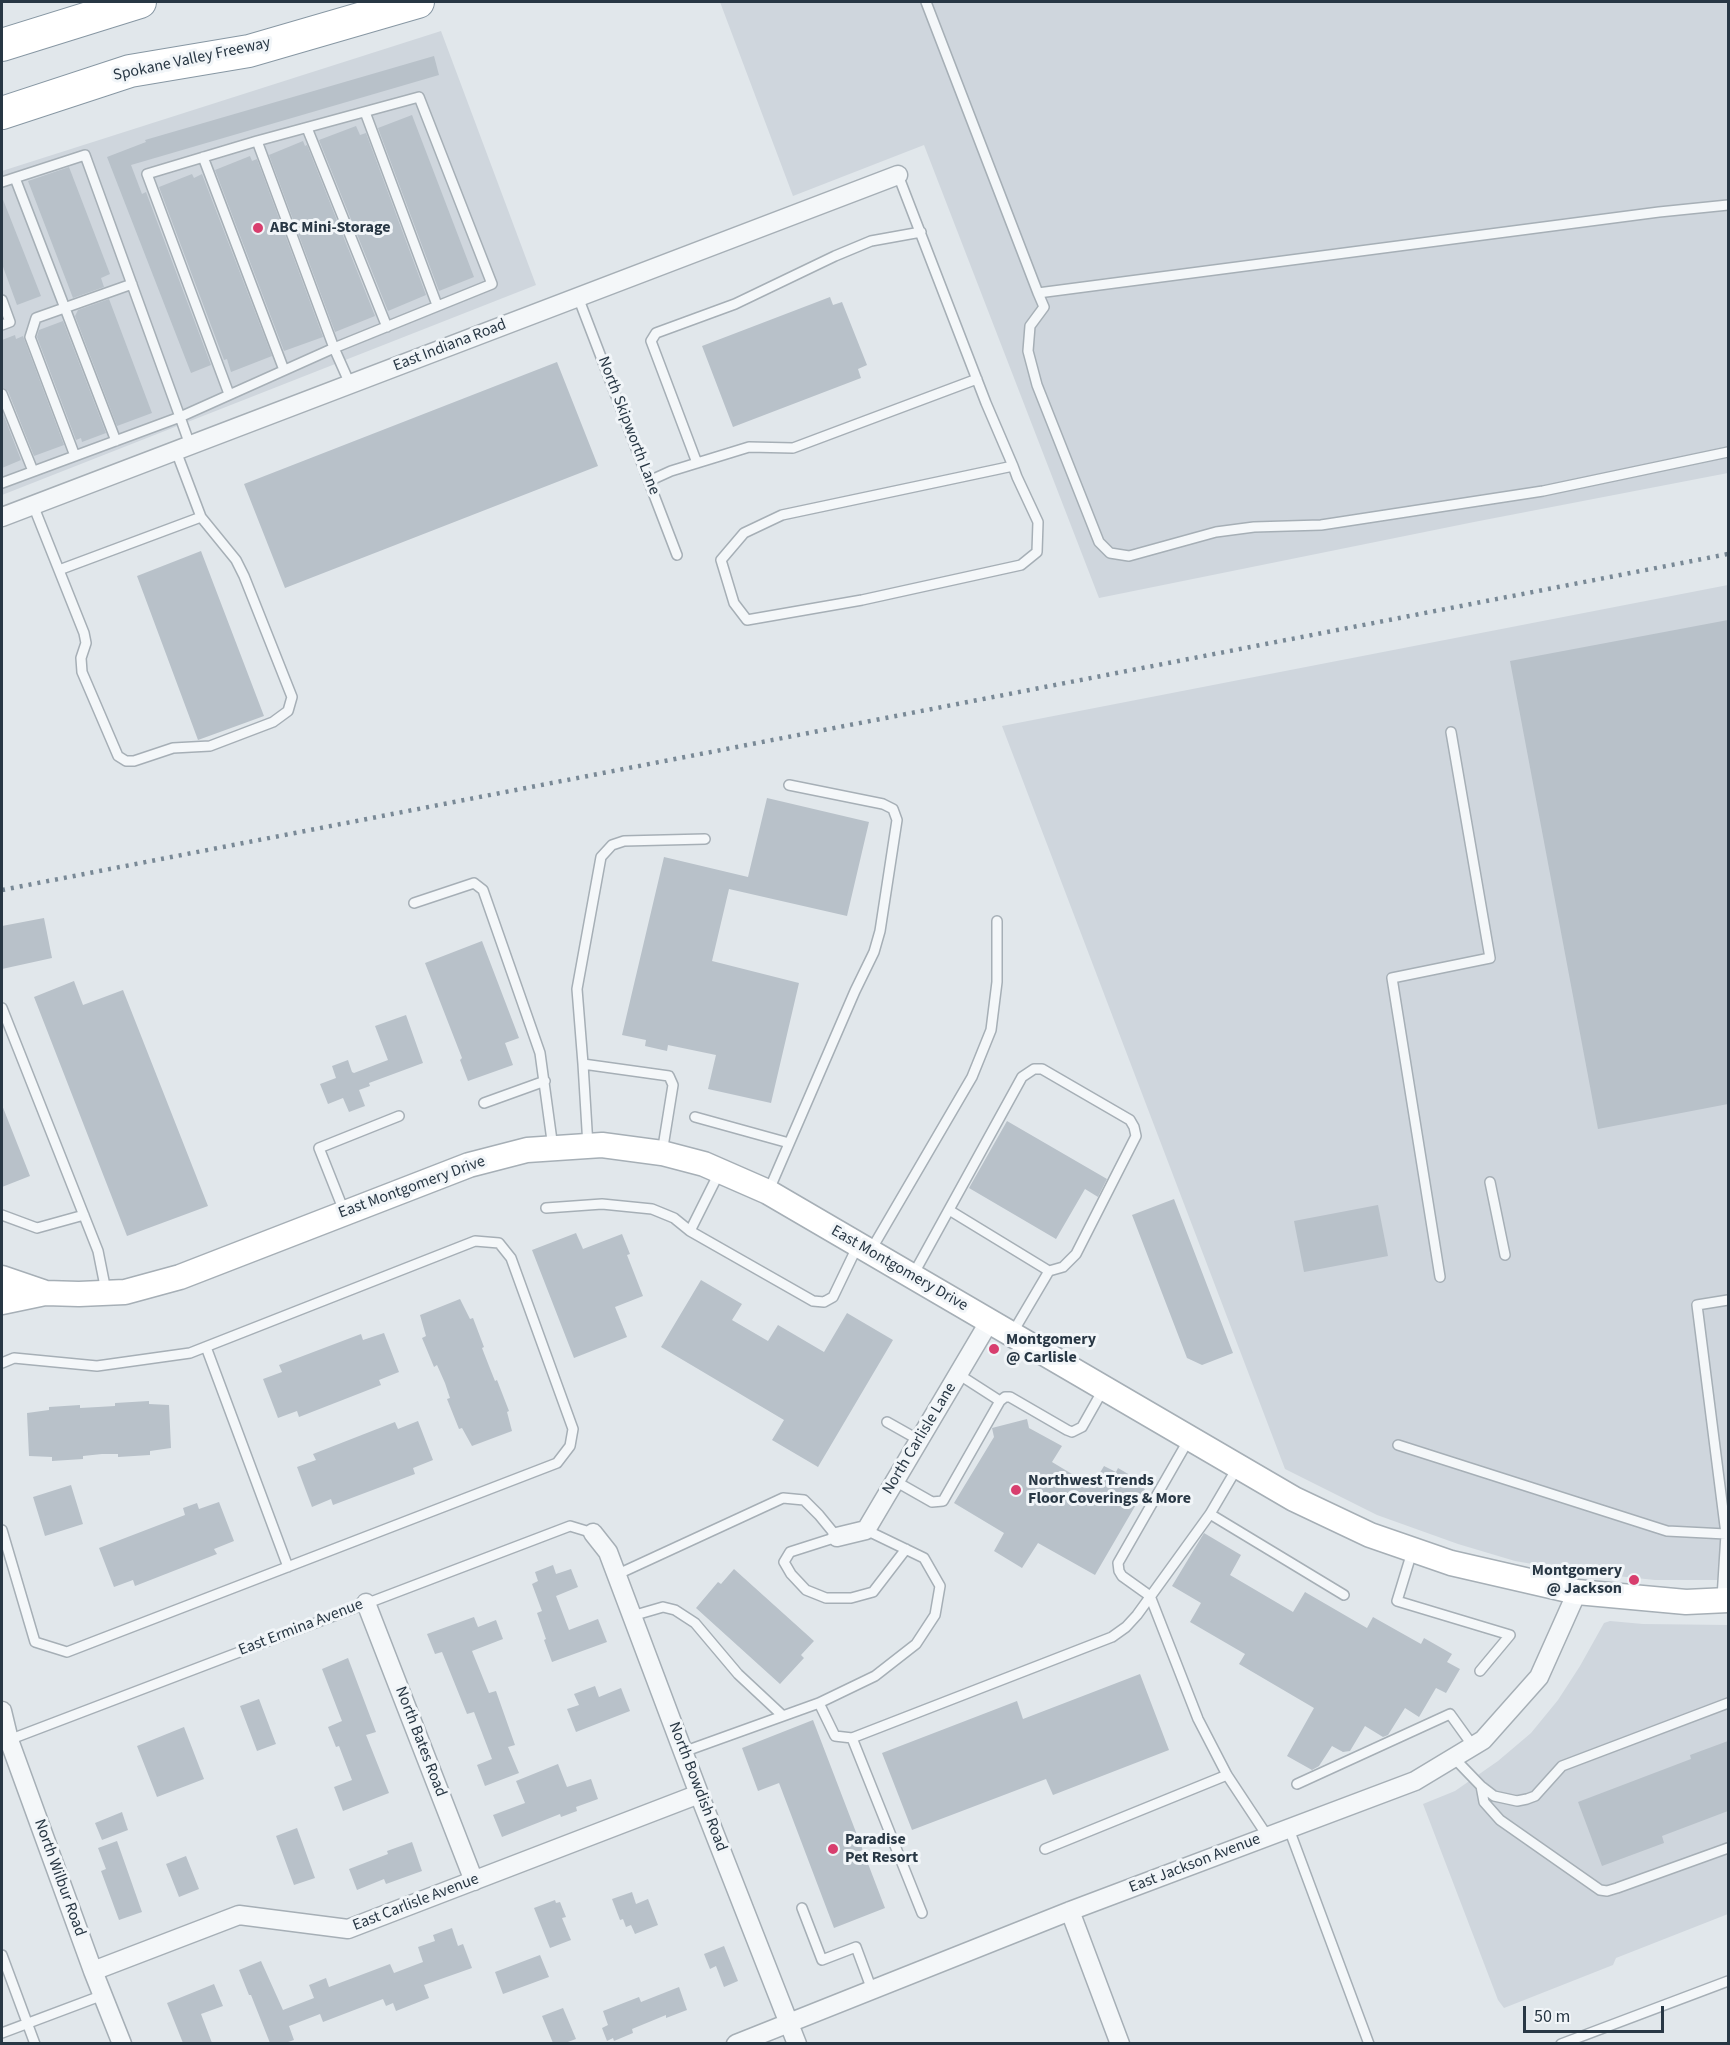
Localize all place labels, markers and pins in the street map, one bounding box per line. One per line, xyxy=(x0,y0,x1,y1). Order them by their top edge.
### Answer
place label: ABC Mini-Storage xyxy=(270,218,390,238)
marker: ABC Mini-Storage xyxy=(251,221,265,235)
place label: Montgomery @ Carlisle xyxy=(1006,1330,1096,1368)
marker: Montgomery @ Carlisle xyxy=(987,1342,1001,1356)
place label: Northwest Trends Floor Coverings & More xyxy=(1028,1471,1191,1509)
marker: Northwest Trends Floor Coverings & More xyxy=(1009,1483,1023,1497)
place label: Montgomery @ Jackson xyxy=(1532,1561,1622,1599)
marker: Montgomery @ Jackson xyxy=(1627,1573,1641,1587)
place label: Paradise Pet Resort xyxy=(845,1830,918,1868)
marker: Paradise Pet Resort xyxy=(826,1842,840,1856)

